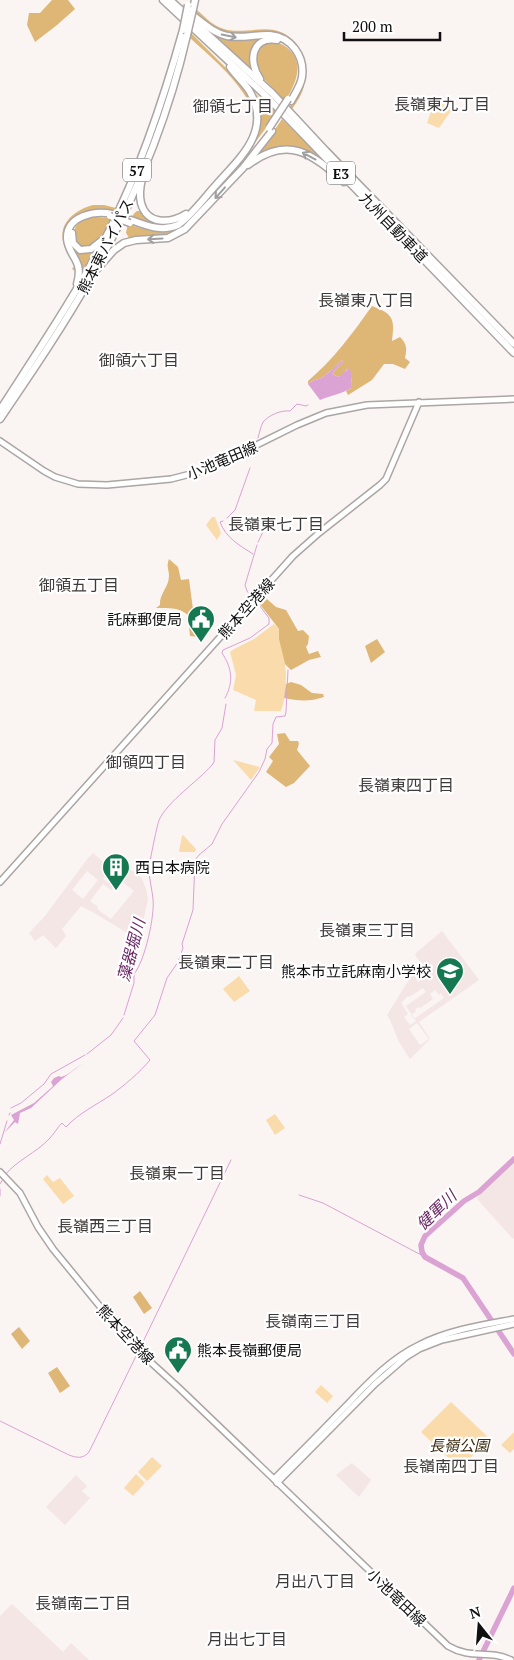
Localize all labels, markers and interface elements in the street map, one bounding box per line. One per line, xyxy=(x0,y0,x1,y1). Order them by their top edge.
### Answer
scale bar xyxy=(344,10,440,42)
text: 200 m xyxy=(352,16,393,36)
one-way arrow xyxy=(221,31,237,41)
district label: 長嶺東九丁目 xyxy=(394,93,490,115)
district label: 御領七丁目 xyxy=(193,95,273,117)
one-way arrow xyxy=(302,151,317,161)
road number: 57 xyxy=(123,158,151,182)
road number: E3 xyxy=(327,162,355,184)
one-way arrow xyxy=(214,187,226,200)
street label: 九州自動車道 xyxy=(356,188,432,266)
street label: 熊本東バイパス xyxy=(72,195,138,297)
one-way arrow xyxy=(147,234,163,243)
district label: 長嶺東八丁目 xyxy=(318,289,414,311)
district label: 御領六丁目 xyxy=(99,349,179,371)
street label: 小池竜田線 xyxy=(184,436,260,484)
district label: 長嶺東七丁目 xyxy=(228,513,324,535)
street label: 熊本空港線 xyxy=(213,573,279,643)
district label: 御領五丁目 xyxy=(39,574,119,596)
public building icon: 託麻郵便局 xyxy=(186,604,216,643)
place label: 託麻郵便局 xyxy=(107,609,182,629)
district label: 御領四丁目 xyxy=(106,751,186,773)
district label: 長嶺東四丁目 xyxy=(358,774,454,796)
building icon: 西日本病院 xyxy=(101,852,131,891)
place label: 西日本病院 xyxy=(135,857,210,877)
water label: 藻器堀川 xyxy=(112,914,150,984)
district label: 長嶺東三丁目 xyxy=(319,919,415,941)
district label: 長嶺東二丁目 xyxy=(178,951,274,973)
school or university icon: 熊本市立託麻南小学校 xyxy=(435,956,465,995)
place label: 熊本市立託麻南小学校 xyxy=(281,961,431,981)
district label: 長嶺東一丁目 xyxy=(129,1162,225,1184)
water label: 健軍川 xyxy=(411,1184,462,1235)
district label: 長嶺西三丁目 xyxy=(57,1215,153,1237)
street label: 熊本空港線 xyxy=(93,1300,159,1368)
district label: 長嶺南三丁目 xyxy=(265,1310,361,1332)
public building icon: 熊本長嶺郵便局 xyxy=(163,1335,193,1374)
place label: 熊本長嶺郵便局 xyxy=(197,1340,302,1360)
park label: 長嶺公園 xyxy=(429,1435,491,1455)
district label: 長嶺南四丁目 xyxy=(403,1455,499,1477)
street label: 小池竜田線 xyxy=(363,1564,431,1630)
district label: 月出八丁目 xyxy=(275,1570,355,1592)
district label: 長嶺南二丁目 xyxy=(35,1592,131,1614)
north arrow xyxy=(454,1600,504,1650)
text: N xyxy=(467,1601,483,1623)
district label: 月出七丁目 xyxy=(207,1628,287,1650)

